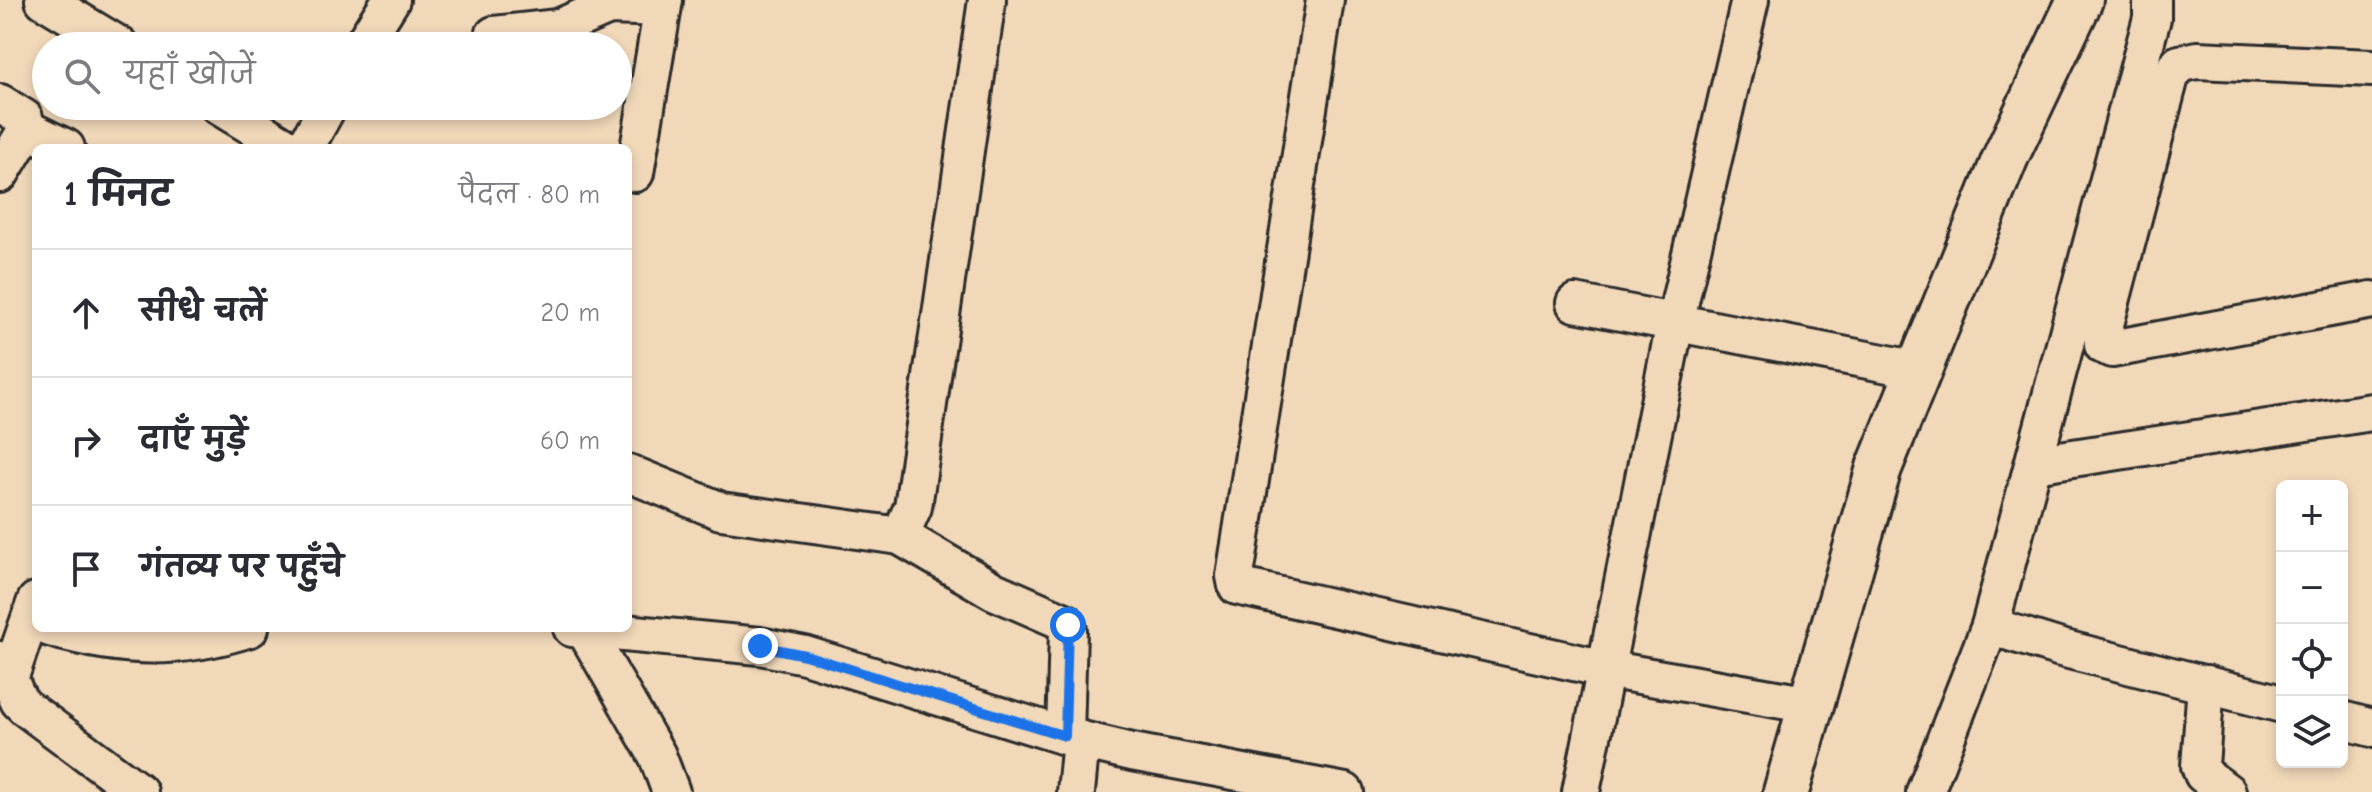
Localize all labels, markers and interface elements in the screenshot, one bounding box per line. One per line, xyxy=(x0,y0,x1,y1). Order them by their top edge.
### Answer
search box xyxy=(32,32,632,120)
icon: search xyxy=(60,54,104,98)
text: यहाँ खोजें xyxy=(124,57,255,92)
text: 1 मिनट xyxy=(64,174,172,214)
text: पैदल · 80 m xyxy=(459,180,600,210)
icon: ahead xyxy=(64,291,108,335)
text: सीधे चलें xyxy=(140,294,266,329)
text: 20 m xyxy=(540,298,600,328)
icon: right xyxy=(64,419,108,463)
text: दाएँ मुड़ें xyxy=(140,422,247,457)
text: 60 m xyxy=(540,426,600,456)
map controls xyxy=(2276,480,2348,768)
button: + xyxy=(2276,480,2348,552)
icon: arrive xyxy=(64,547,108,591)
text: गंतव्य पर पहुँचे xyxy=(140,550,344,585)
button: − xyxy=(2276,552,2348,624)
route start xyxy=(1050,607,1086,643)
button: locate xyxy=(2276,624,2348,696)
route end xyxy=(742,628,778,664)
button: layers xyxy=(2276,696,2348,768)

